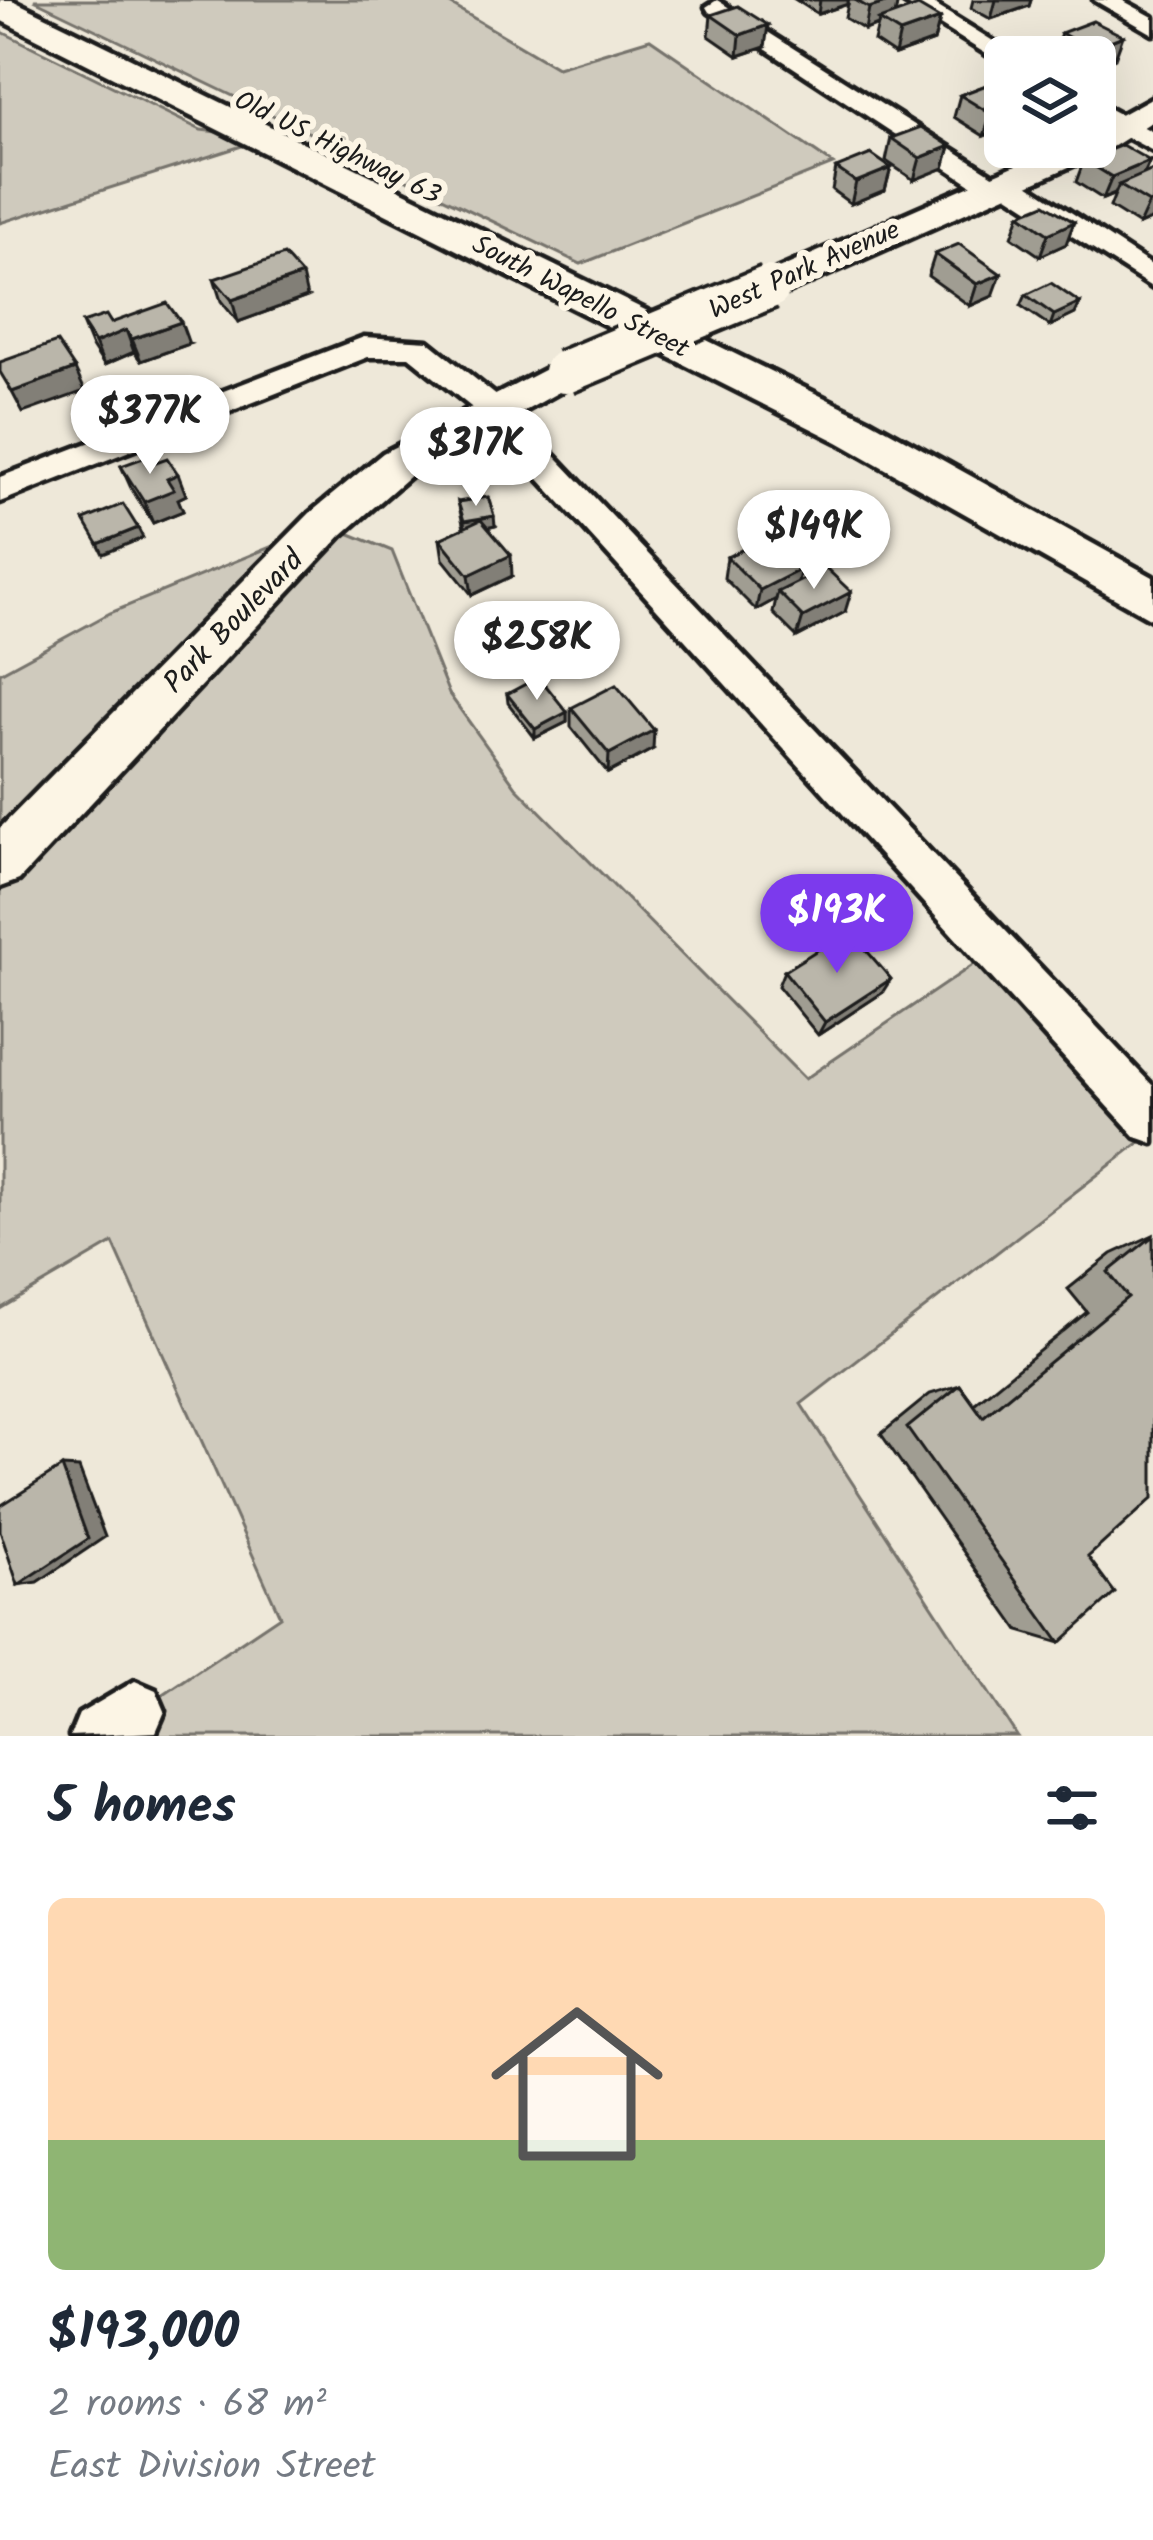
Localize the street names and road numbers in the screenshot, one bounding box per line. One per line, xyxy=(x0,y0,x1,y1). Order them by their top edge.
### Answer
street label: Old US Highway 63 xyxy=(227,80,448,217)
street label: West Park Avenue xyxy=(702,209,907,332)
street label: South Wapello Street xyxy=(464,224,697,371)
street label: Park Boulevard xyxy=(153,538,317,706)

